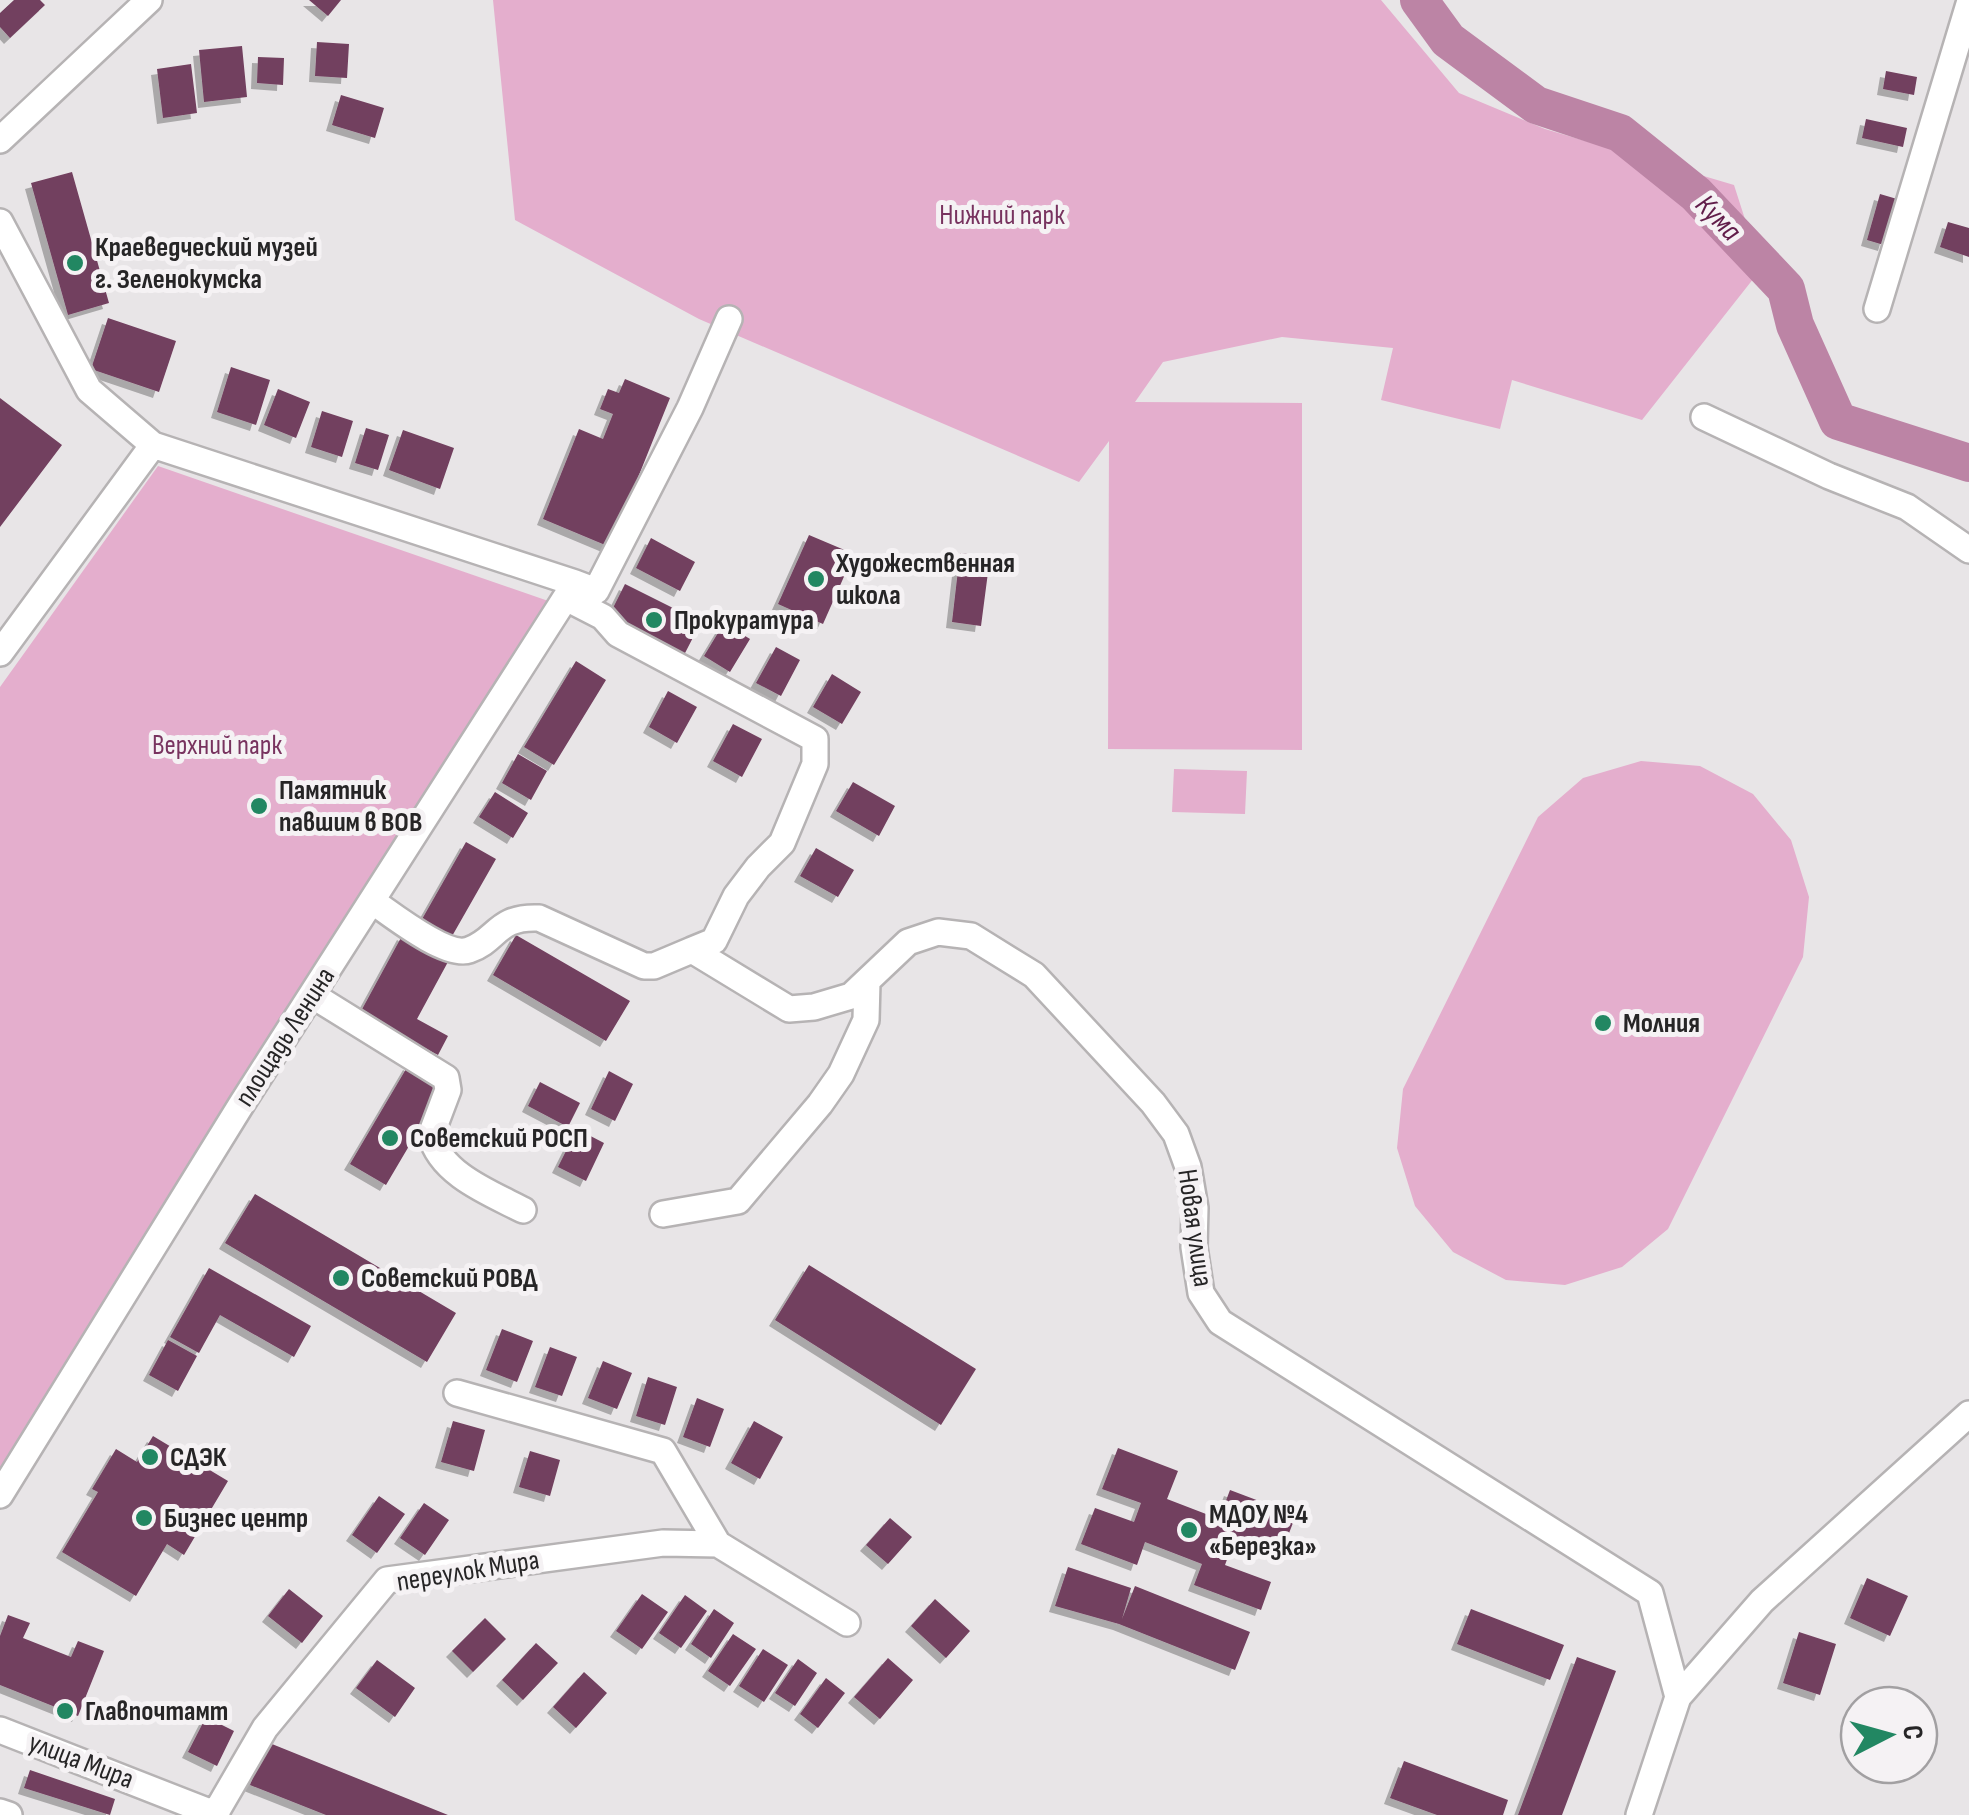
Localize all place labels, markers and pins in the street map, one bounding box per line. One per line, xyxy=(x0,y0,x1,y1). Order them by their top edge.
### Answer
place label: Краеведческий музей г. Зеленокумска xyxy=(95,231,318,296)
marker: Краеведческий музей г. Зеленокумска xyxy=(64,252,86,274)
place label: Художественная школа xyxy=(835,547,1015,612)
marker: Художественная школа xyxy=(805,568,827,590)
place label: Прокуратура xyxy=(674,604,814,637)
marker: Прокуратура xyxy=(643,609,665,631)
place label: Памятник павшим в ВОВ xyxy=(279,774,422,839)
marker: Памятник павшим в ВОВ xyxy=(248,795,270,817)
place label: Молния xyxy=(1623,1007,1700,1040)
marker: Молния xyxy=(1592,1012,1614,1034)
place label: Советский РОСП xyxy=(410,1122,588,1155)
marker: Советский РОСП xyxy=(379,1127,401,1149)
place label: Советский РОВД xyxy=(361,1262,538,1295)
marker: Советский РОВД xyxy=(330,1267,352,1289)
place label: СДЭК xyxy=(170,1441,227,1474)
marker: СДЭК xyxy=(139,1446,161,1468)
place label: МДОУ №4 «Березка» xyxy=(1209,1498,1317,1563)
place label: Бизнес центр xyxy=(164,1502,308,1535)
marker: Бизнес центр xyxy=(133,1507,155,1529)
marker: МДОУ №4 «Березка» xyxy=(1178,1519,1200,1541)
place label: Главпочтамт xyxy=(85,1695,228,1728)
marker: Главпочтамт xyxy=(54,1700,76,1722)

